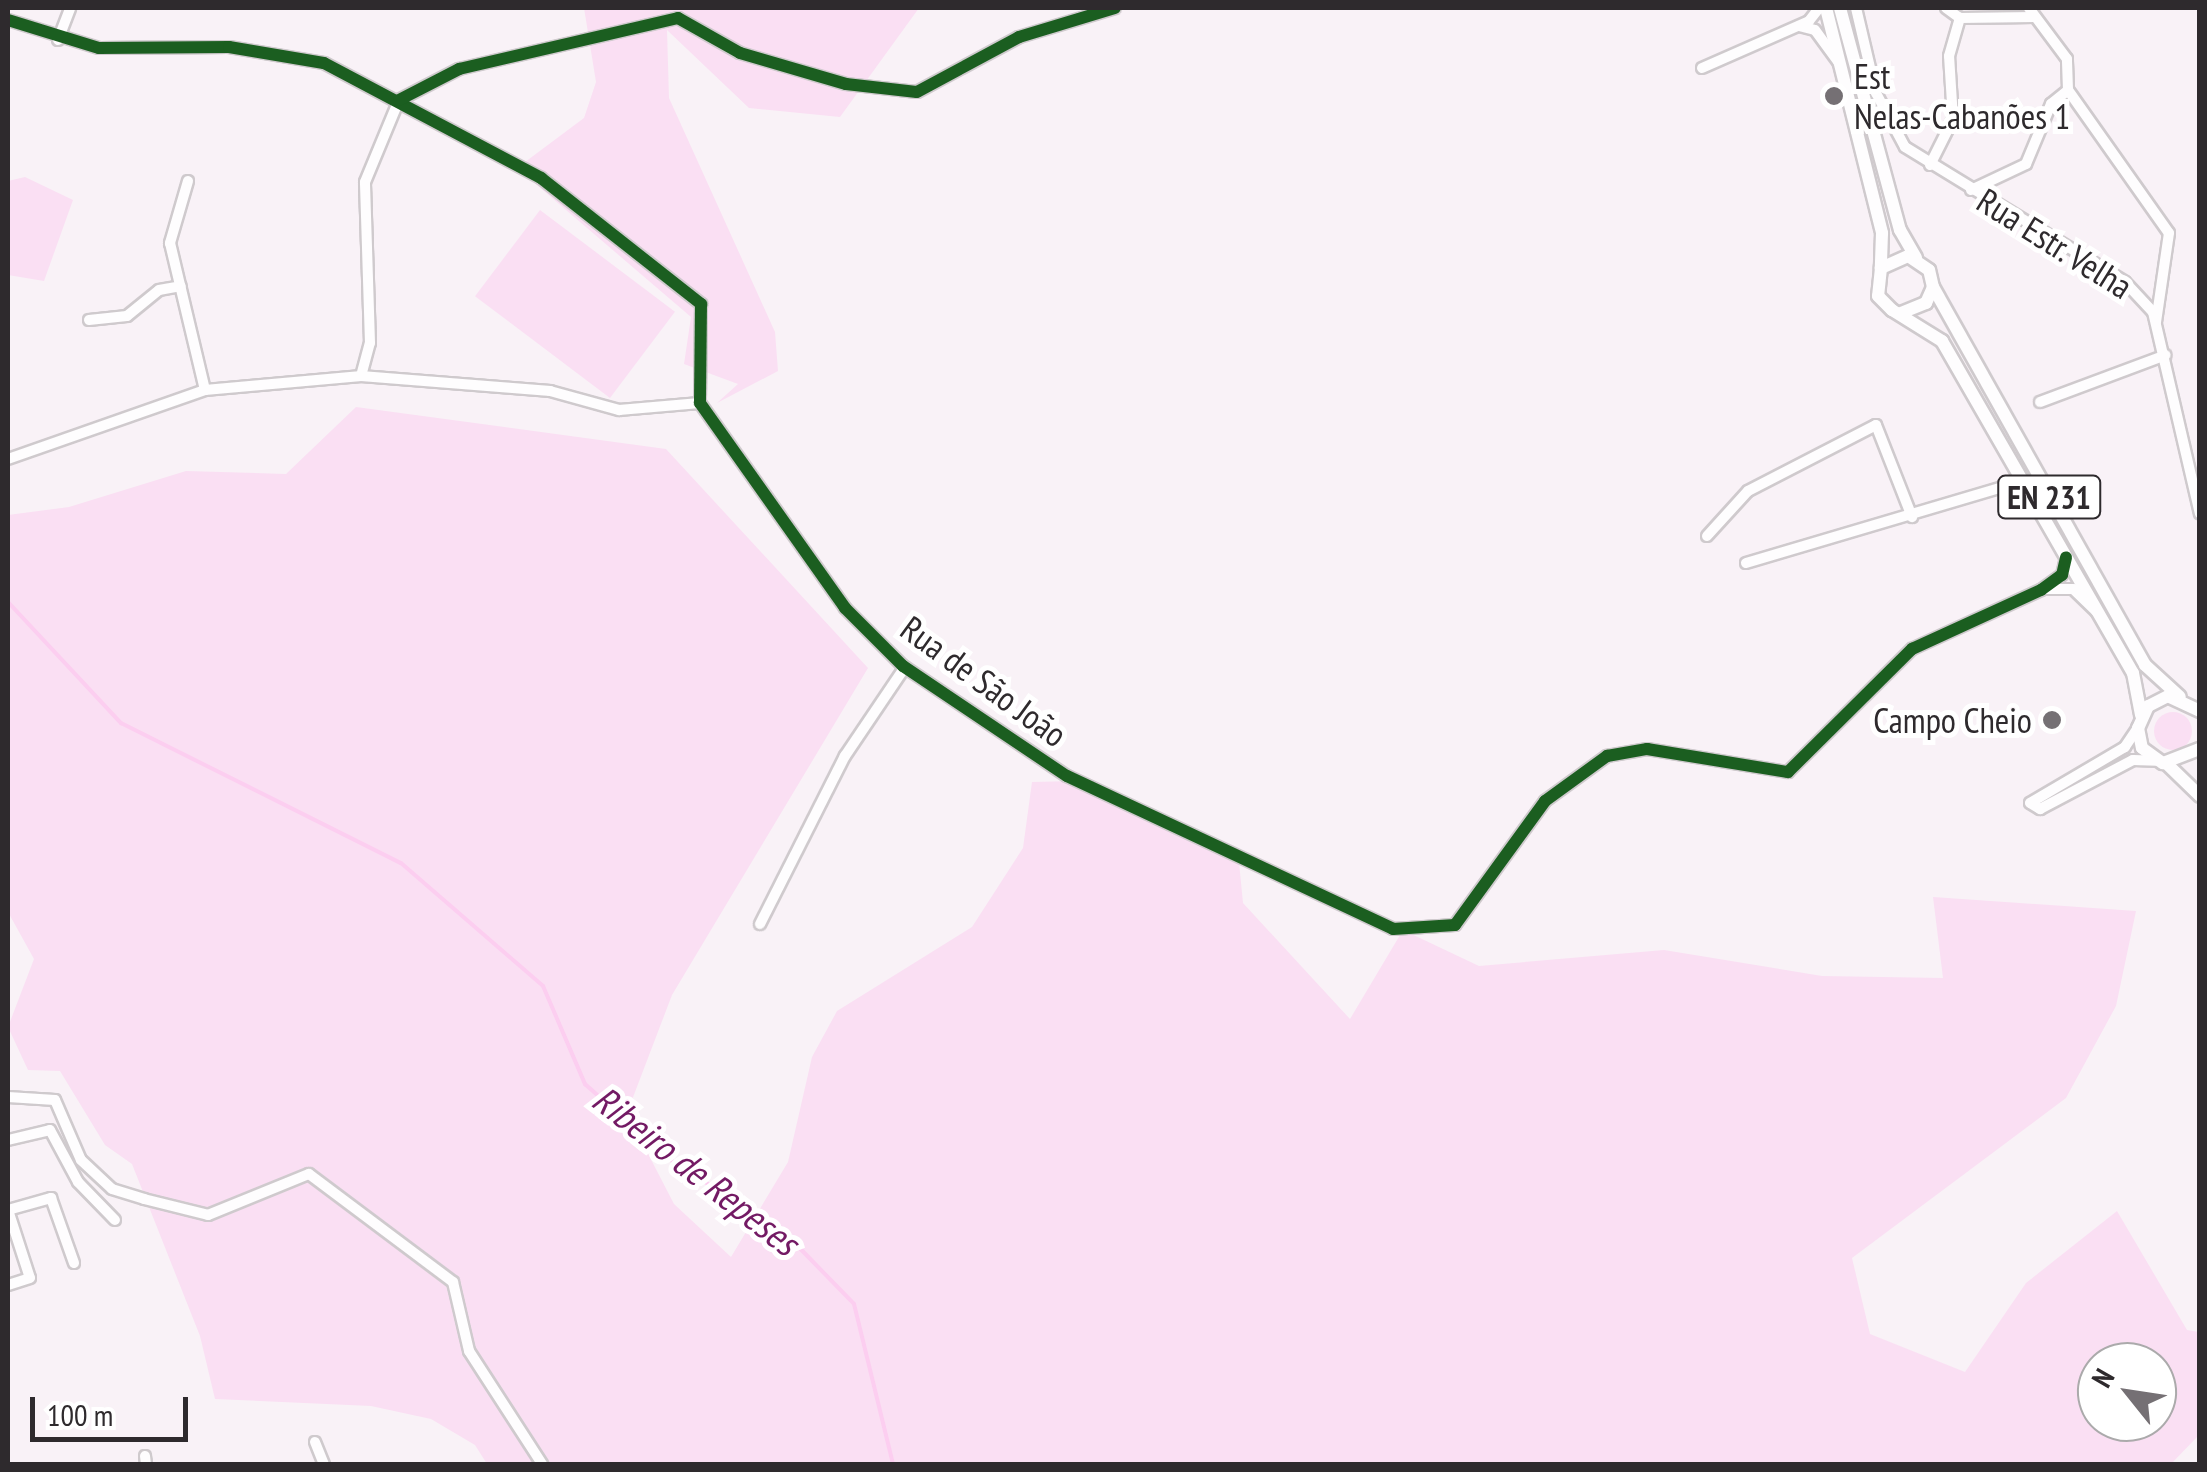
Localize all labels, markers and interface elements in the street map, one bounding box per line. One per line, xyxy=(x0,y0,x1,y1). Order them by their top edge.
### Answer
place label: Est Nelas-Cabanões 1 xyxy=(1854,55,2070,137)
marker: Est Nelas-Cabanões 1 xyxy=(1823,85,1845,107)
street label: Rua Estr. Velha xyxy=(1968,178,2142,308)
road number: EN 231 xyxy=(1996,470,2102,524)
street label: Rua de São João xyxy=(893,607,1075,755)
place label: Campo Cheio xyxy=(1873,699,2032,741)
marker: Campo Cheio xyxy=(2041,709,2063,731)
water label: Ribeiro de Repeses xyxy=(584,1076,808,1264)
north arrow xyxy=(2077,1342,2177,1442)
text: N xyxy=(2083,1362,2122,1394)
scale bar xyxy=(35,1377,192,1439)
text: 100 m xyxy=(47,1395,113,1434)

